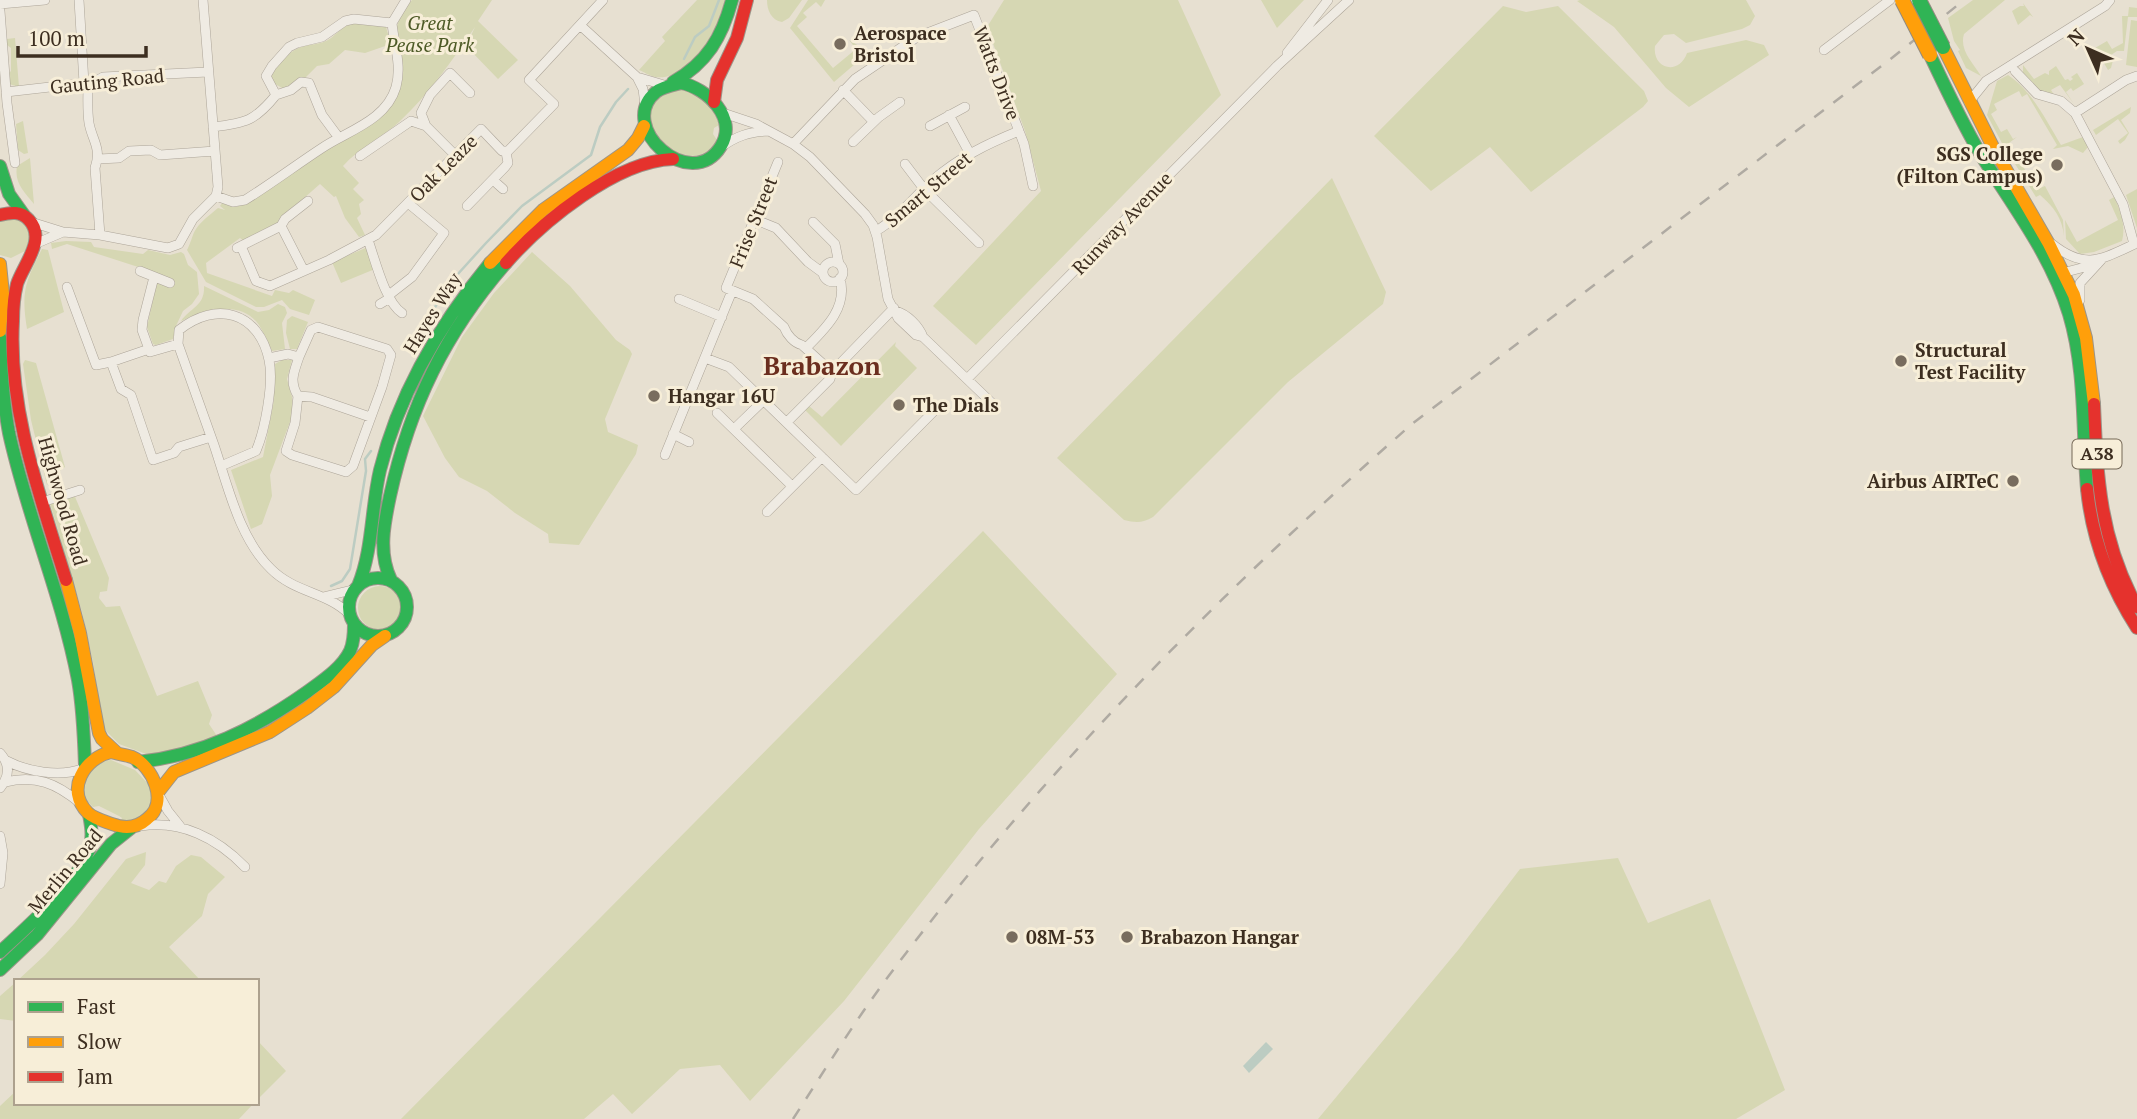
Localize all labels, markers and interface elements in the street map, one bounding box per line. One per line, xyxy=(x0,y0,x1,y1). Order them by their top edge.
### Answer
park label: Great Pease Park xyxy=(385,10,475,57)
scale bar xyxy=(18,14,145,58)
north arrow xyxy=(2053,14,2123,84)
place label: Aerospace Bristol xyxy=(854,20,947,67)
street label: Watts Drive xyxy=(968,22,1027,123)
text: N xyxy=(2062,22,2090,51)
text: 100 m xyxy=(28,24,85,52)
marker: Aerospace Bristol xyxy=(832,36,848,52)
street label: Gauting Road xyxy=(49,62,166,99)
street label: Oak Leaze xyxy=(403,128,482,207)
place label: SGS College (Filton Campus) xyxy=(1896,141,2043,188)
street label: Smart Street xyxy=(879,145,976,232)
marker: SGS College (Filton Campus) xyxy=(2049,157,2065,173)
street label: Runway Avenue xyxy=(1066,166,1177,279)
street label: Frise Street xyxy=(723,172,782,271)
street label: Hayes Way xyxy=(397,267,466,358)
place label: Structural Test Facility xyxy=(1915,337,2026,384)
district label: Brabazon xyxy=(763,348,881,382)
marker: Structural Test Facility xyxy=(1893,353,1909,369)
place label: Hangar 16U xyxy=(668,383,776,408)
marker: Hangar 16U xyxy=(646,388,662,404)
place label: The Dials xyxy=(913,392,999,417)
marker: The Dials xyxy=(891,397,907,413)
street label: Highwood Road xyxy=(33,434,94,569)
road number: A38 xyxy=(2072,440,2122,468)
place label: Airbus AIRTeC xyxy=(1867,468,1999,493)
marker: Airbus AIRTeC xyxy=(2005,473,2021,489)
street label: Merlin Road xyxy=(22,823,108,918)
place label: 08M-53 xyxy=(1026,924,1094,949)
place label: Brabazon Hangar xyxy=(1141,924,1300,949)
marker: 08M-53 xyxy=(1004,929,1020,945)
marker: Brabazon Hangar xyxy=(1119,929,1135,945)
legend xyxy=(14,979,259,1105)
text: Fast xyxy=(77,992,116,1020)
text: Slow xyxy=(77,1027,122,1055)
text: Jam xyxy=(77,1062,113,1090)

